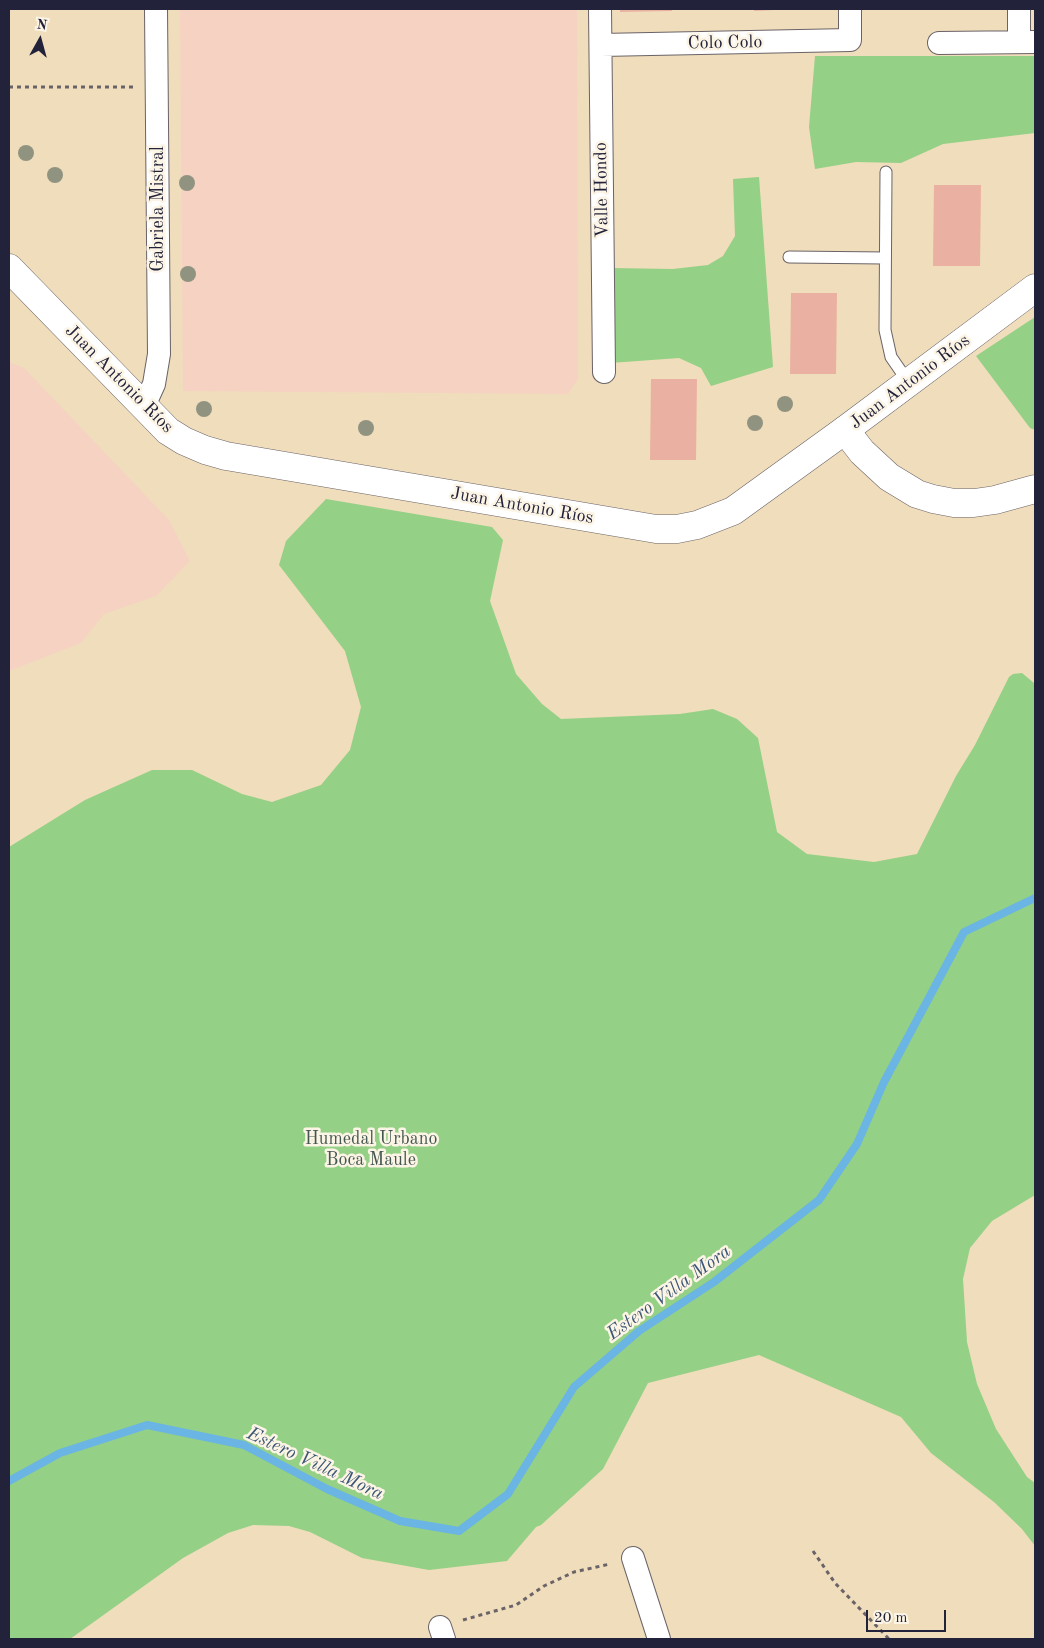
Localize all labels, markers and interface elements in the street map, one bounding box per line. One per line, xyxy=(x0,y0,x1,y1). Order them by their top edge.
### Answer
north arrow xyxy=(15,15,65,65)
text: N xyxy=(36,18,48,33)
street label: Colo Colo xyxy=(688,32,762,54)
street label: Valle Hondo xyxy=(590,142,614,238)
street label: Gabriela Mistral xyxy=(147,146,169,272)
street label: Juan Antonio Ríos xyxy=(60,320,178,438)
street label: Juan Antonio Ríos xyxy=(846,330,974,434)
street label: Juan Antonio Ríos xyxy=(449,483,595,529)
park label: Humedal Urbano Boca Maule xyxy=(305,1128,437,1170)
water label: Estero Villa Mora xyxy=(602,1240,736,1346)
water label: Estero Villa Mora xyxy=(243,1422,387,1506)
scale bar xyxy=(869,1600,949,1632)
text: 20 m xyxy=(874,1611,908,1626)

